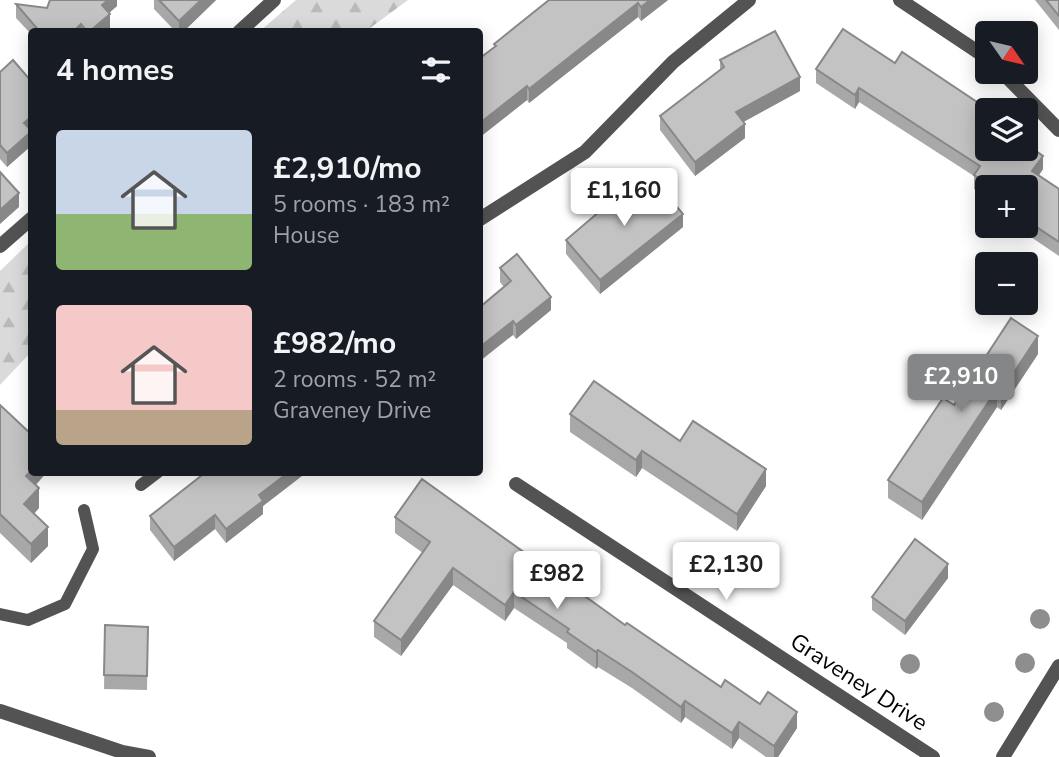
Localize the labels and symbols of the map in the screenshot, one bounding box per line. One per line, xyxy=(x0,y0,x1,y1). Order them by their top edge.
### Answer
north arrow xyxy=(975,21,1038,84)
pin: £1,160 xyxy=(567,168,681,228)
pin: £2,910 xyxy=(904,354,1018,414)
pin: £2,130 xyxy=(669,542,783,602)
pin: £982 xyxy=(516,552,598,611)
street label: Graveney Drive xyxy=(784,626,934,738)

